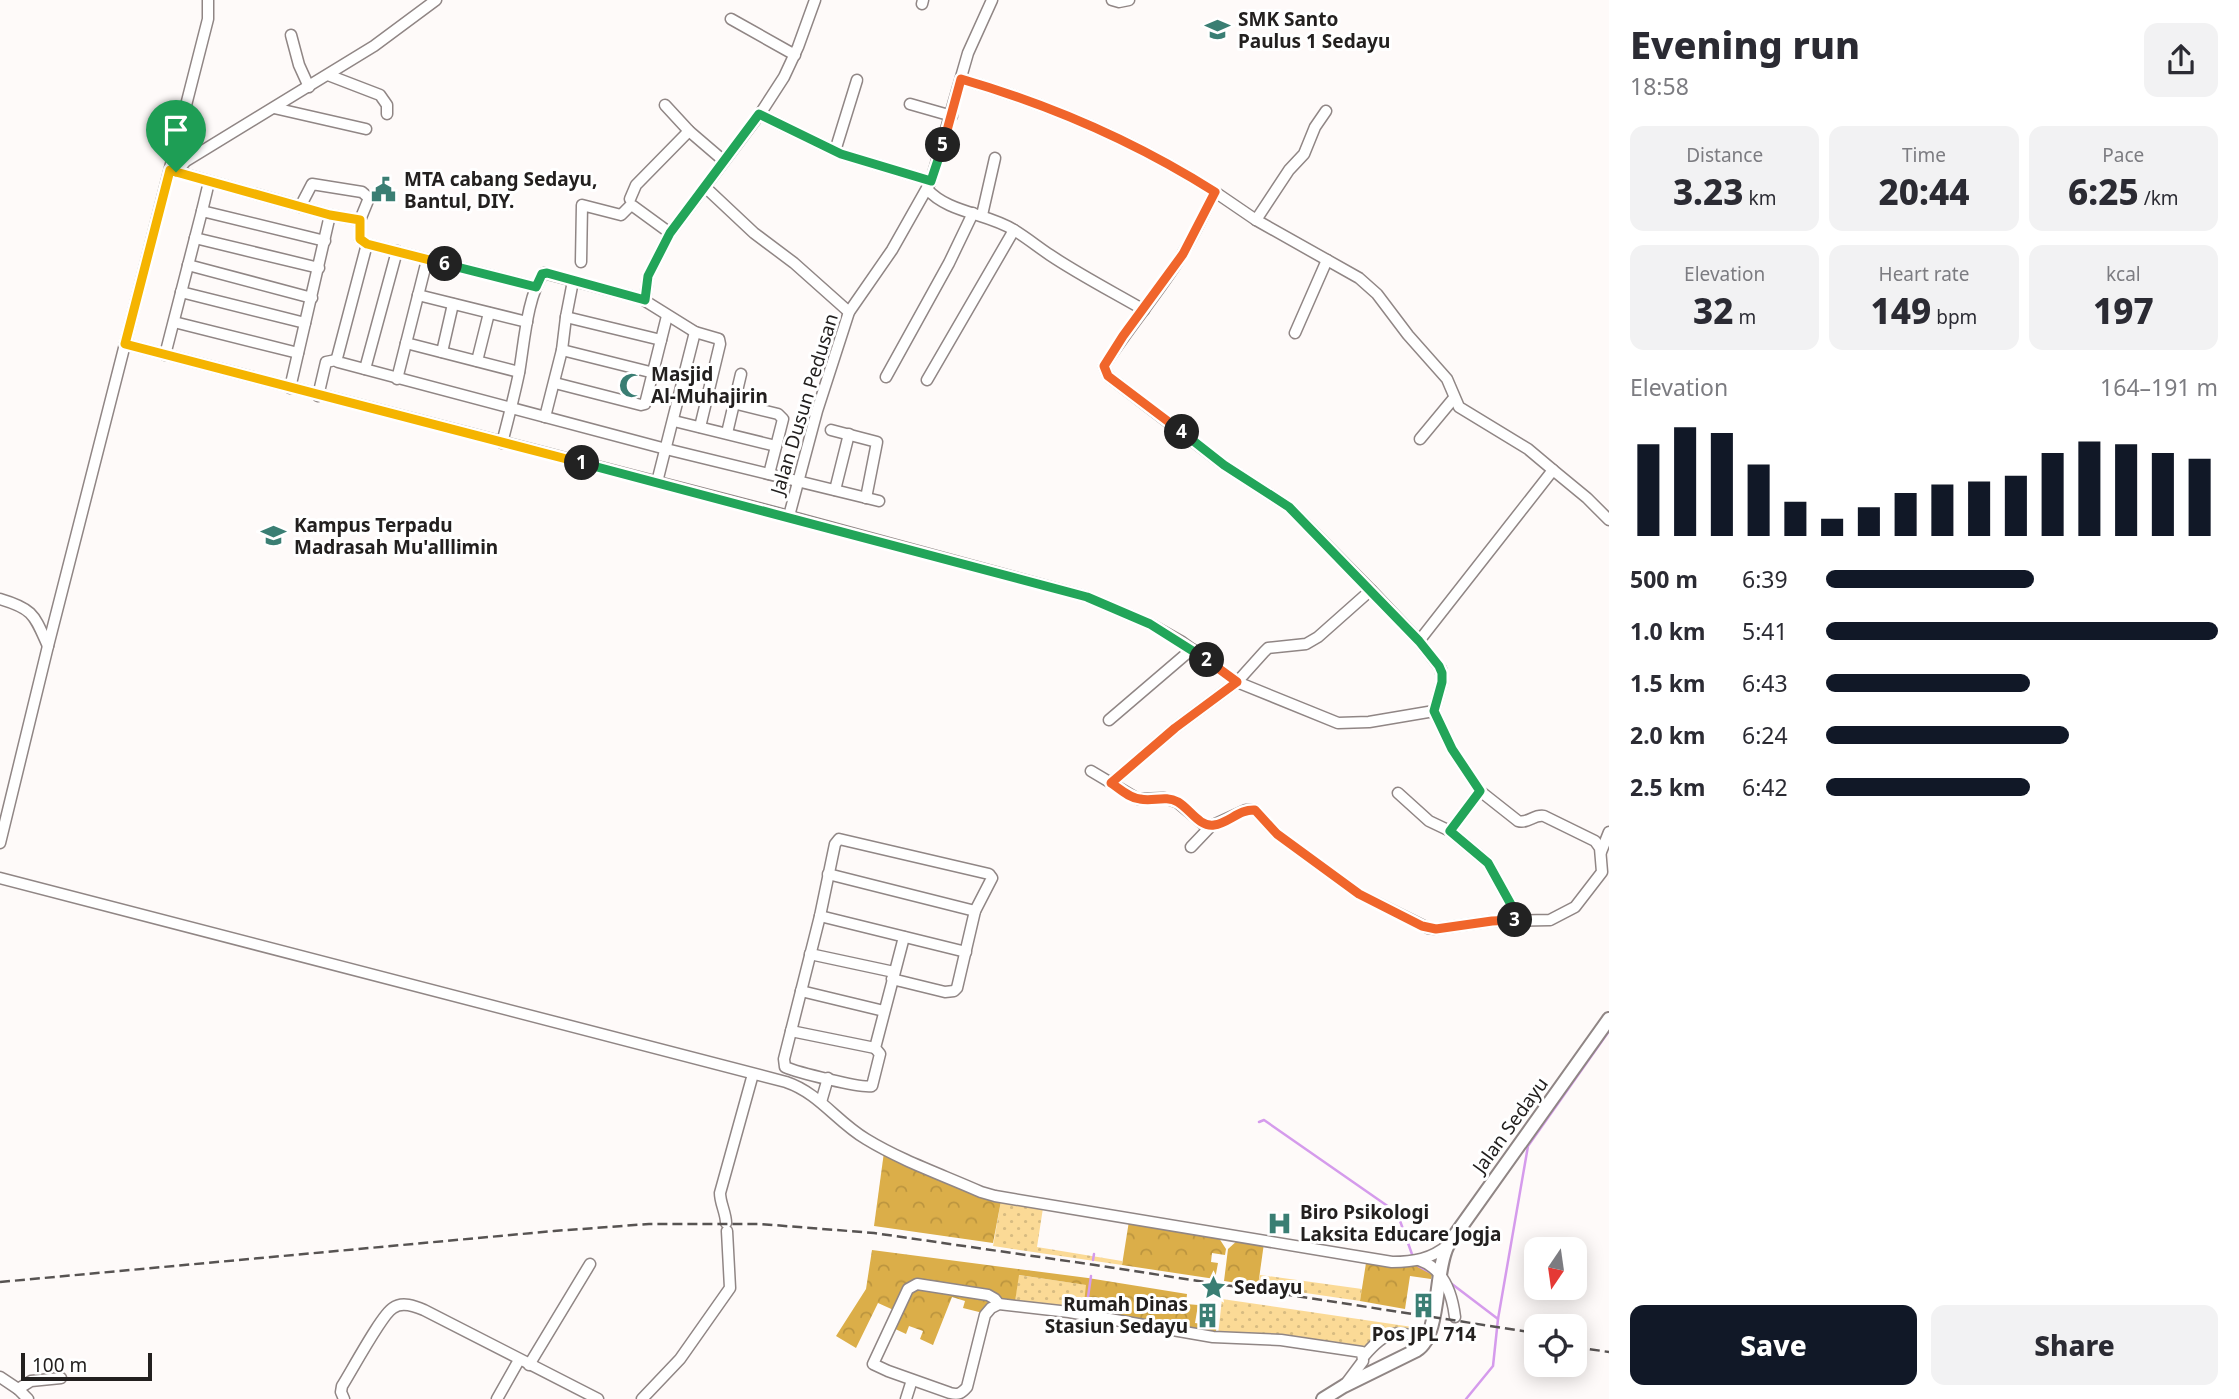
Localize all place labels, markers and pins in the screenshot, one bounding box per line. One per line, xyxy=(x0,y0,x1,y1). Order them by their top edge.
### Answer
place label: SMK Santo Paulus 1 Sedayu xyxy=(1238,6,1390,54)
school or university icon: SMK Santo Paulus 1 Sedayu xyxy=(1204,16,1232,44)
pin xyxy=(146,100,206,172)
pin: 5 xyxy=(926,128,960,162)
place label: MTA cabang Sedayu, Bantul, DIY. xyxy=(404,166,597,214)
public building icon: MTA cabang Sedayu, Bantul, DIY. xyxy=(370,176,398,204)
pin: 6 xyxy=(428,246,462,282)
place label: Masjid Al-Muhajirin xyxy=(651,361,768,409)
mosque icon: Masjid Al-Muhajirin xyxy=(617,371,645,399)
pin: 4 xyxy=(1164,414,1200,450)
pin: 1 xyxy=(564,446,600,480)
place label: Kampus Terpadu Madrasah Mu'alllimin xyxy=(294,512,498,560)
school or university icon: Kampus Terpadu Madrasah Mu'alllimin xyxy=(260,522,288,550)
pin: 2 xyxy=(1190,642,1224,678)
pin: 3 xyxy=(1498,902,1532,937)
place label: Biro Psikologi Laksita Educare Jogja xyxy=(1300,1199,1501,1247)
hospital icon: Biro Psikologi Laksita Educare Jogja xyxy=(1266,1209,1294,1237)
place icon: Sedayu xyxy=(1200,1273,1228,1301)
place label: Sedayu xyxy=(1234,1274,1302,1300)
place label: Rumah Dinas Stasiun Sedayu xyxy=(1045,1291,1188,1339)
building icon: Pos JPL 714 xyxy=(1410,1292,1438,1320)
building icon: Rumah Dinas Stasiun Sedayu xyxy=(1194,1301,1222,1329)
place label: Pos JPL 714 xyxy=(1372,1321,1476,1347)

